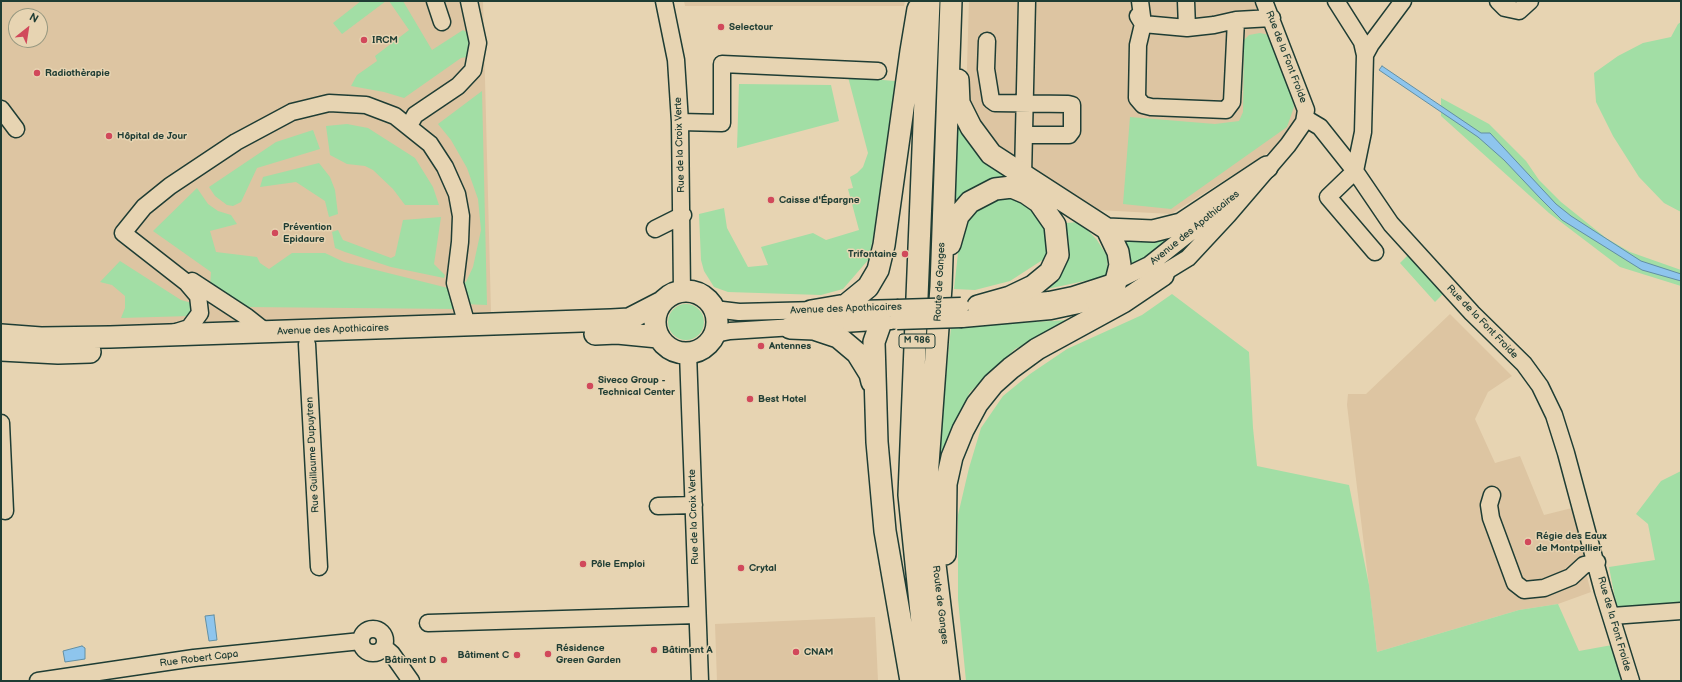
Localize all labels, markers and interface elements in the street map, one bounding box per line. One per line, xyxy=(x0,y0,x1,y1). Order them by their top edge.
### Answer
north arrow xyxy=(8,8,48,48)
street label: Rue de la Font Froide xyxy=(1263,9,1309,105)
text: N xyxy=(27,10,41,26)
place label: Selectour xyxy=(729,21,773,33)
marker: Selectour xyxy=(716,22,726,32)
place label: IRCM xyxy=(372,34,398,46)
marker: IRCM xyxy=(359,35,369,45)
place label: Radiothèrapie xyxy=(45,67,110,79)
marker: Radiothèrapie xyxy=(32,68,42,78)
street label: Rue de la Croix Verte xyxy=(672,97,688,193)
place label: Hôpital de Jour xyxy=(117,130,187,142)
marker: Hôpital de Jour xyxy=(104,131,114,141)
street label: Avenue des Apothicaires xyxy=(1148,188,1242,268)
place label: Caisse d'Épargne xyxy=(779,194,860,206)
marker: Caisse d'Épargne xyxy=(766,195,776,205)
place label: Prévention Epidaure xyxy=(283,221,332,244)
marker: Prévention Epidaure xyxy=(270,228,280,238)
street label: Route de Ganges xyxy=(932,242,948,322)
place label: Trifontaine xyxy=(848,248,897,260)
marker: Trifontaine xyxy=(900,249,910,259)
street label: Rue de la Font Froide xyxy=(1444,283,1520,361)
street label: Avenue des Apothicaires xyxy=(790,301,902,317)
street label: Avenue des Apothicaires xyxy=(277,322,389,338)
road number: M 986 xyxy=(899,334,935,348)
place label: Antennes xyxy=(769,340,811,352)
marker: Antennes xyxy=(756,341,766,351)
place label: Siveco Group - Technical Center xyxy=(598,374,675,398)
marker: Siveco Group - Technical Center xyxy=(585,381,595,391)
place label: Best Hotel xyxy=(758,393,806,405)
marker: Best Hotel xyxy=(745,394,755,404)
street label: Rue Guillaume Dupuytren xyxy=(304,397,322,513)
street label: Rue de la Croix Verte xyxy=(686,469,702,565)
place label: Régie des Eaux de Montpellier xyxy=(1536,530,1607,554)
marker: Régie des Eaux de Montpellier xyxy=(1523,537,1533,547)
place label: Pôle Emploi xyxy=(591,558,645,570)
marker: Pôle Emploi xyxy=(578,559,588,569)
place label: Crytal xyxy=(749,562,777,574)
marker: Crytal xyxy=(736,563,746,573)
street label: Route de Ganges xyxy=(929,565,951,645)
street label: Rue de la Font Froide xyxy=(1595,575,1633,673)
place label: Résidence Green Garden xyxy=(556,642,621,666)
place label: Bâtiment A xyxy=(662,644,713,656)
marker: Bâtiment A xyxy=(649,645,659,655)
place label: CNAM xyxy=(804,646,833,658)
marker: CNAM xyxy=(791,647,801,657)
street label: Rue Robert Capa xyxy=(159,648,239,670)
place label: Bâtiment C xyxy=(457,649,509,661)
marker: Résidence Green Garden xyxy=(543,649,553,659)
marker: Bâtiment C xyxy=(512,650,522,660)
place label: Bâtiment D xyxy=(385,654,436,666)
marker: Bâtiment D xyxy=(439,655,449,665)

